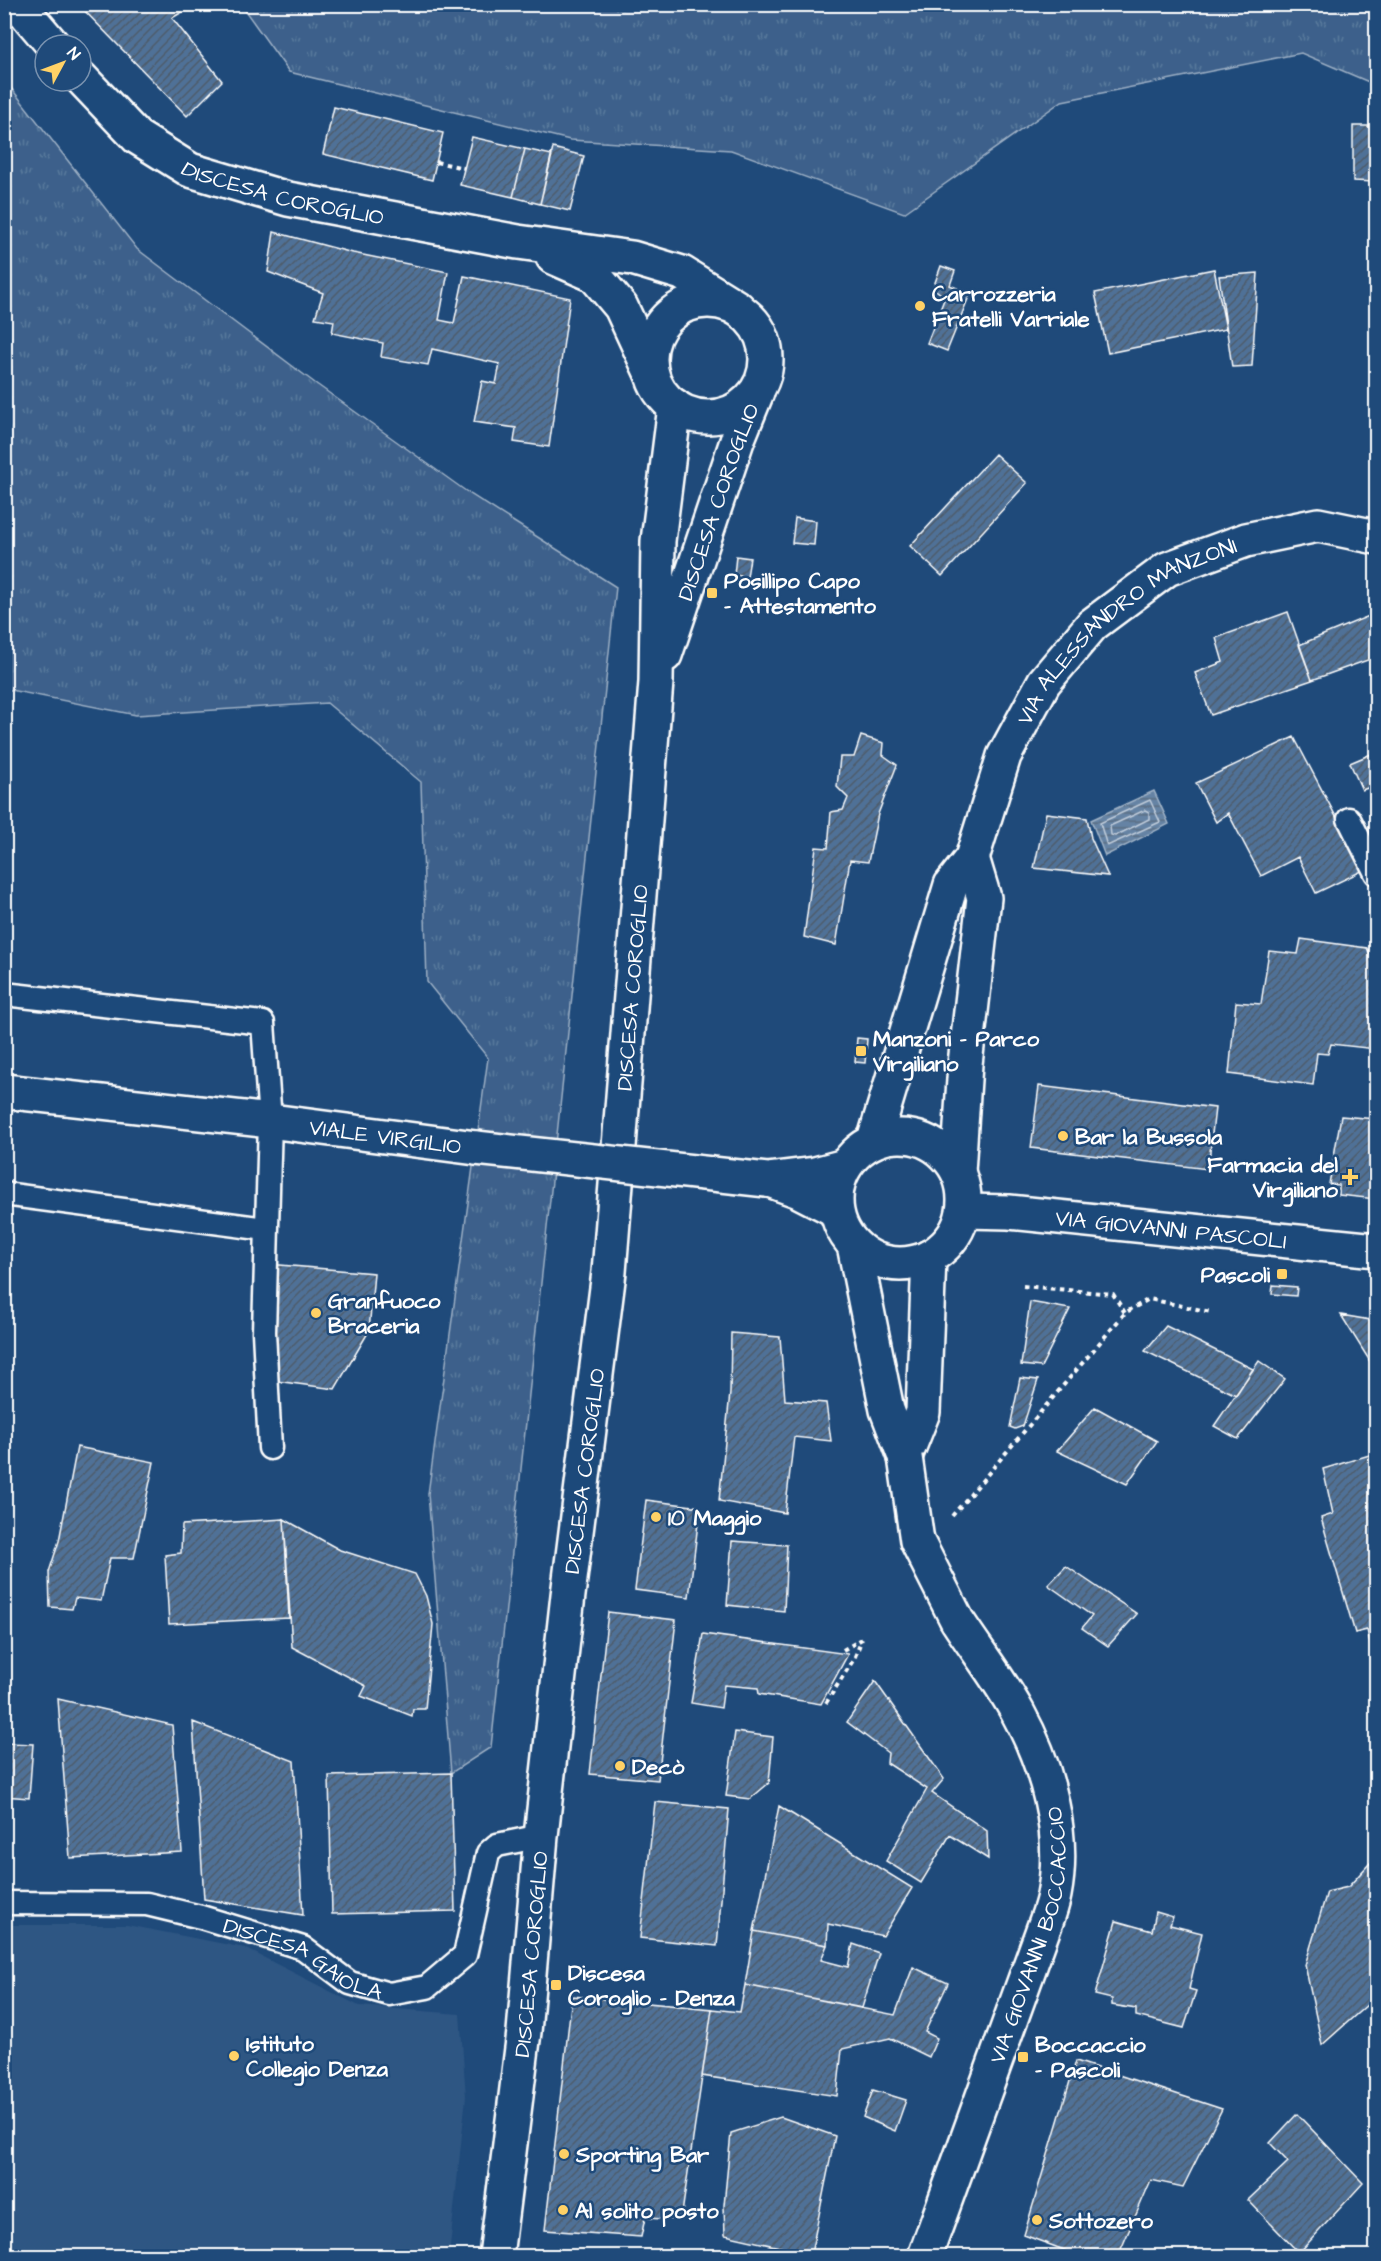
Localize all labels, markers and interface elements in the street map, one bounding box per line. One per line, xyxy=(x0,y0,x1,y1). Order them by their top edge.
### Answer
north arrow xyxy=(33,33,93,93)
text: N xyxy=(62,43,85,65)
street label: DISCESA COROGLIO xyxy=(175,154,387,234)
place label: Carrozzeria Fratelli Varriale xyxy=(932,279,1090,335)
marker: Carrozzeria Fratelli Varriale xyxy=(913,299,927,313)
street label: DISCESA COROGLIO xyxy=(670,399,768,605)
street label: VIA ALESSANDRO MANZONI xyxy=(1010,531,1241,731)
place label: Posillipo Capo - Attestamento xyxy=(724,566,876,622)
marker: Posillipo Capo - Attestamento xyxy=(705,586,719,600)
street label: DISCESA COROGLIO xyxy=(610,883,657,1092)
place label: Manzoni - Parco Virgiliano xyxy=(872,1024,1040,1081)
marker: Manzoni - Parco Virgiliano xyxy=(854,1044,868,1058)
street label: VIALE VIRGILIO xyxy=(307,1112,463,1163)
place label: Bar la Bussola xyxy=(1075,1122,1223,1153)
marker: Bar la Bussola xyxy=(1056,1129,1070,1143)
place label: Farmacia del Virgiliano xyxy=(1207,1150,1339,1207)
marker: Farmacia del Virgiliano xyxy=(1343,1170,1357,1184)
street label: VIA GIOVANNI PASCOLI xyxy=(1054,1203,1288,1258)
place label: Pascoli xyxy=(1201,1260,1271,1291)
marker: Pascoli xyxy=(1275,1267,1289,1281)
place label: Granfuoco Braceria xyxy=(328,1286,441,1342)
marker: Granfuoco Braceria xyxy=(309,1306,323,1320)
street label: DISCESA COROGLIO xyxy=(557,1366,614,1576)
place label: 10 Maggio xyxy=(668,1503,762,1535)
marker: 10 Maggio xyxy=(649,1510,663,1524)
place label: Decò xyxy=(632,1752,685,1783)
marker: Decò xyxy=(613,1759,627,1773)
street label: VIA GIOVANNI BOCCACCIO xyxy=(982,1804,1075,2068)
street label: DISCESA COROGLIO xyxy=(507,1850,557,2059)
street label: DISCESA GAIOLA xyxy=(219,1911,386,2008)
place label: Discesa Coroglio - Denza xyxy=(568,1958,735,2015)
marker: Discesa Coroglio - Denza xyxy=(549,1978,563,1992)
place label: Istituto Collegio Denza xyxy=(246,2029,389,2086)
place label: Boccaccio - Pascoli xyxy=(1035,2030,1146,2086)
marker: Istituto Collegio Denza xyxy=(227,2049,241,2063)
marker: Boccaccio - Pascoli xyxy=(1016,2050,1030,2064)
place label: Sporting Bar xyxy=(575,2140,710,2172)
marker: Sporting Bar xyxy=(557,2147,571,2161)
place label: Al solito posto xyxy=(575,2196,719,2227)
marker: Al solito posto xyxy=(556,2203,570,2217)
place label: Sottozero xyxy=(1048,2206,1154,2237)
marker: Sottozero xyxy=(1030,2213,1044,2227)

